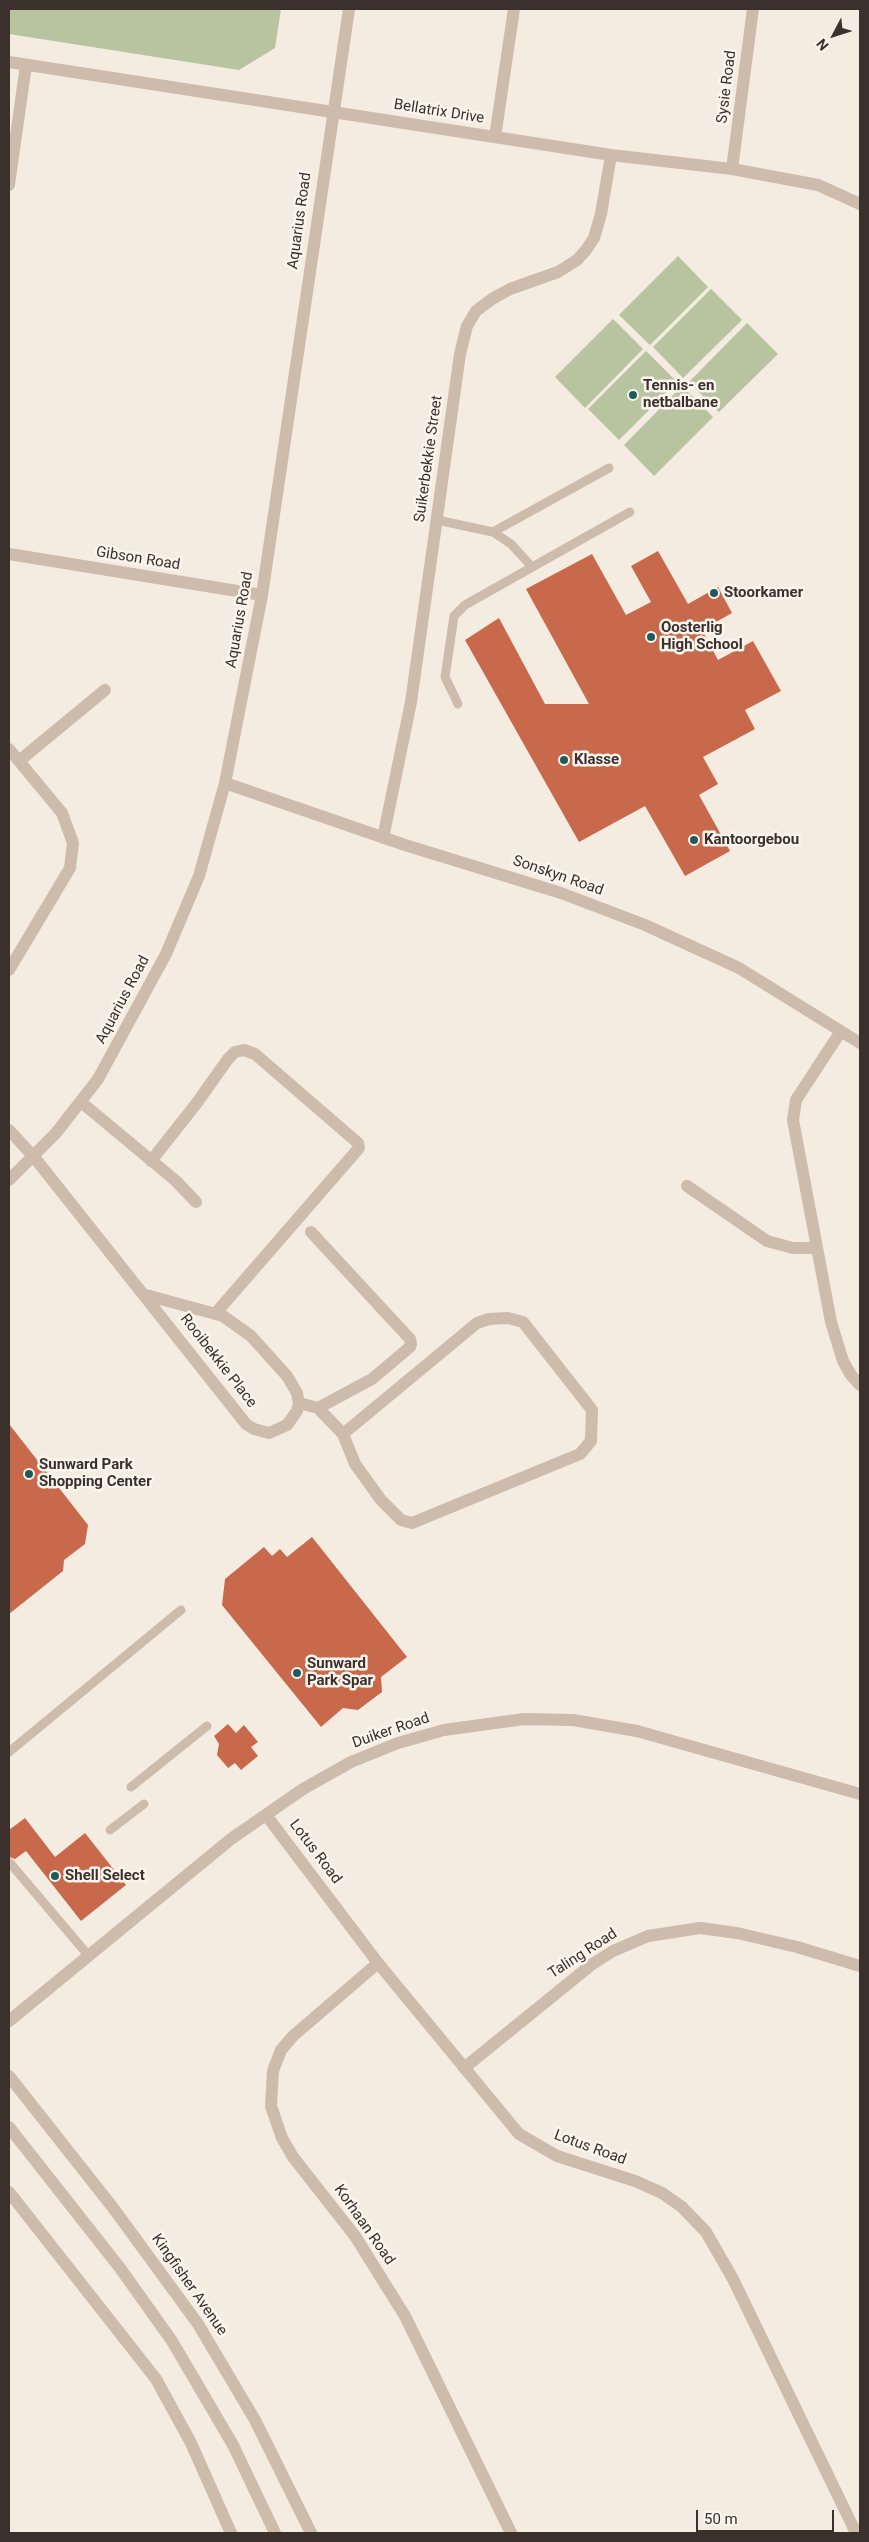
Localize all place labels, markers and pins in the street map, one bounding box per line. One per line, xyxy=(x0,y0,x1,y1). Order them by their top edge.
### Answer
place label: Tennis- en netbalbane xyxy=(643,377,718,412)
marker: Tennis- en netbalbane xyxy=(627,389,639,401)
place label: Stoorkamer xyxy=(724,584,803,602)
marker: Stoorkamer xyxy=(708,587,720,599)
place label: Oosterlig High School xyxy=(661,619,743,654)
marker: Oosterlig High School xyxy=(645,631,657,643)
place label: Klasse xyxy=(574,751,619,769)
marker: Klasse xyxy=(558,754,570,766)
place label: Kantoorgebou xyxy=(704,831,799,849)
marker: Kantoorgebou xyxy=(688,834,700,846)
place label: Sunward Park Shopping Center xyxy=(39,1456,152,1491)
marker: Sunward Park Shopping Center xyxy=(23,1468,35,1480)
place label: Sunward Park Spar xyxy=(307,1655,373,1690)
marker: Sunward Park Spar xyxy=(291,1667,303,1679)
place label: Shell Select xyxy=(65,1867,145,1885)
marker: Shell Select xyxy=(49,1870,61,1882)

